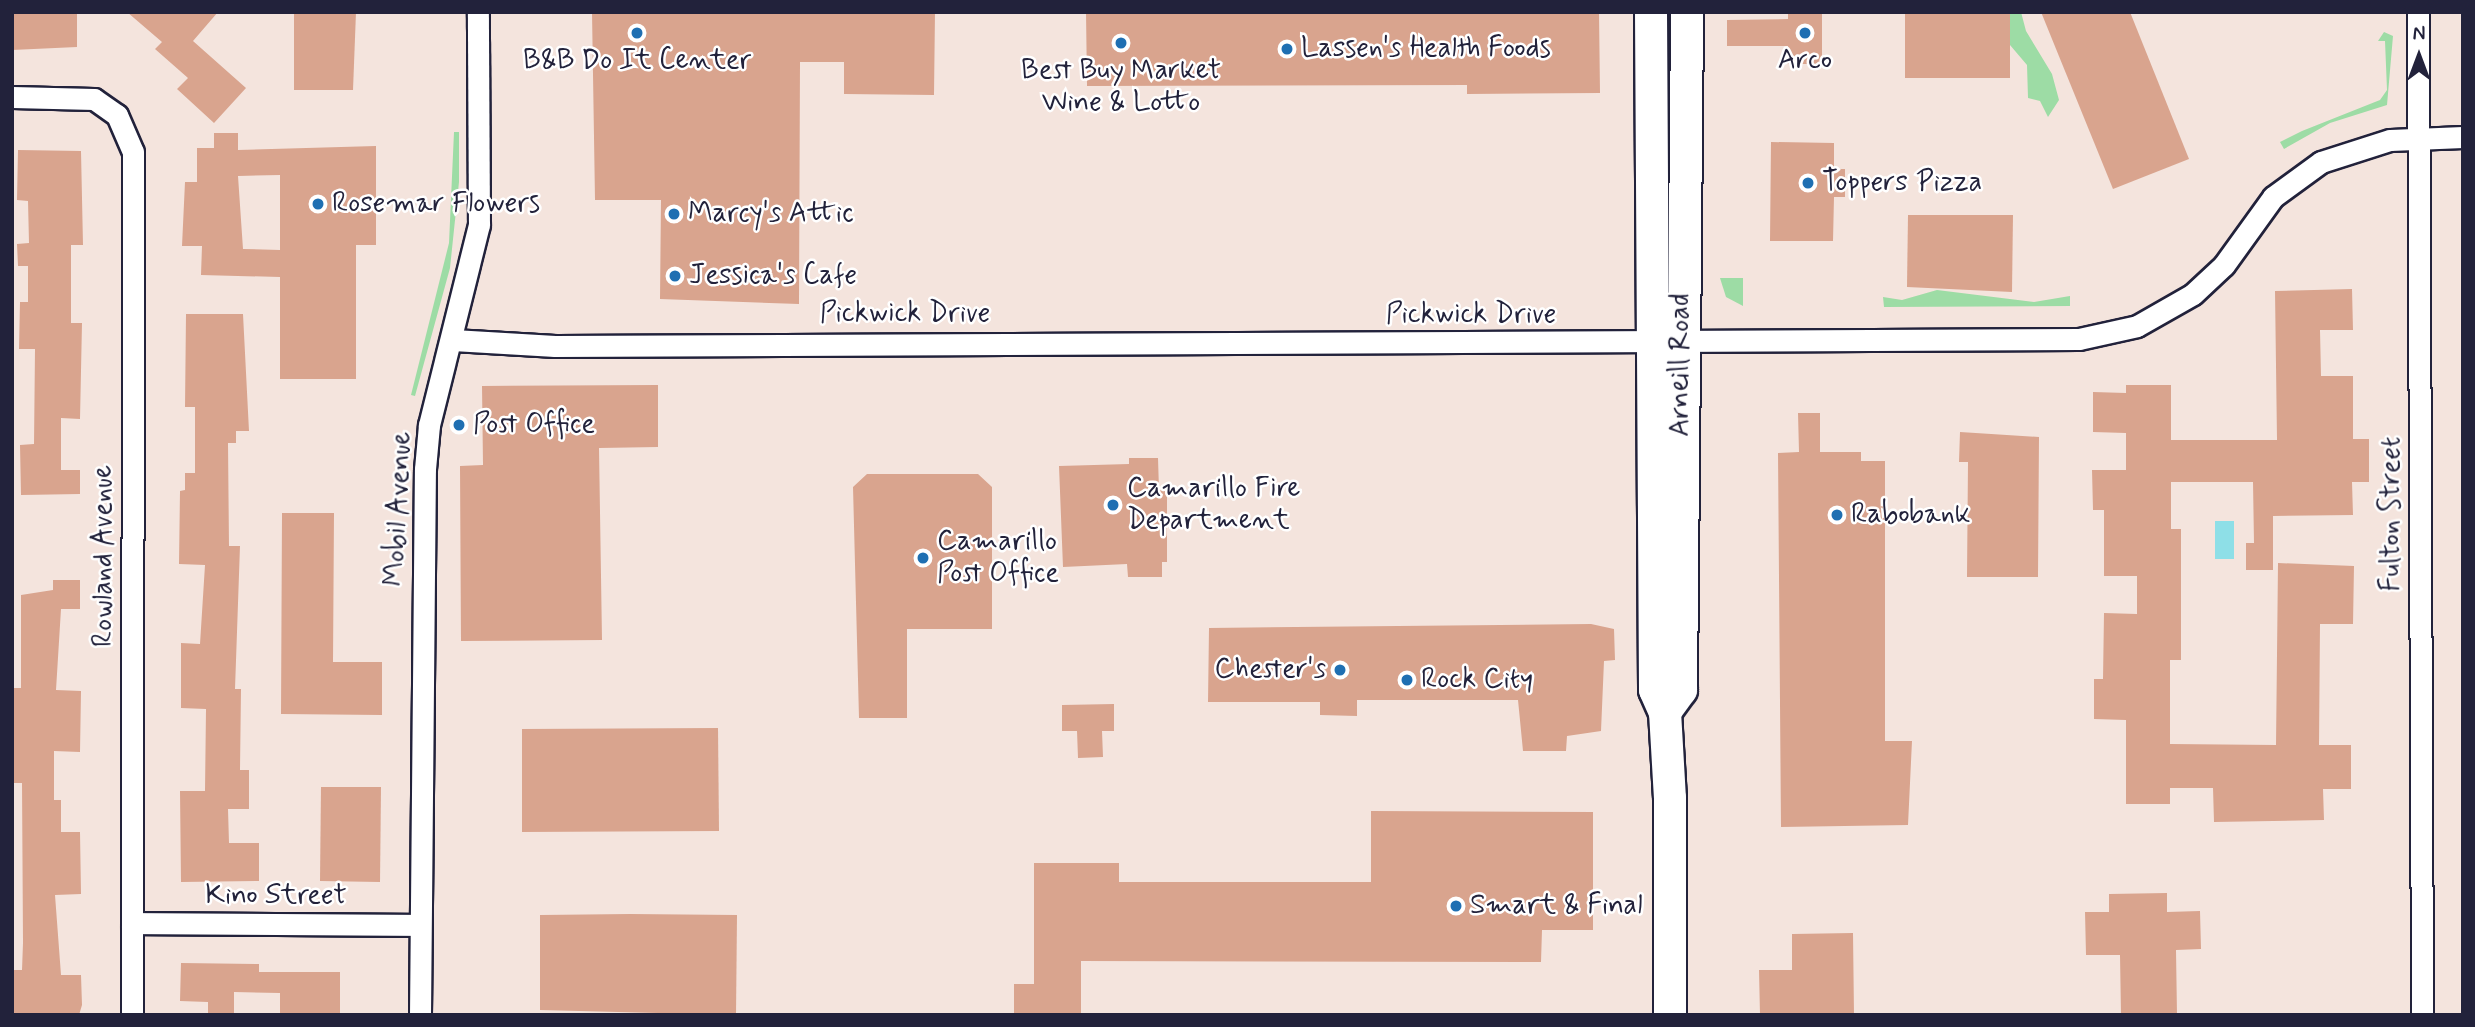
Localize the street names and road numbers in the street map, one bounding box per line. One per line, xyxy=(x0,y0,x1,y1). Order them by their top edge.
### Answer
street label: Arneill Road xyxy=(1664,294,1698,436)
street label: Pickwick Drive xyxy=(820,297,990,331)
street label: Pickwick Drive xyxy=(1386,298,1556,332)
street label: Mobil Avenue xyxy=(378,428,420,590)
street label: Fulton Street xyxy=(2375,434,2409,594)
street label: Rowland Avenue xyxy=(87,461,121,651)
street label: Kino Street xyxy=(206,879,346,913)

